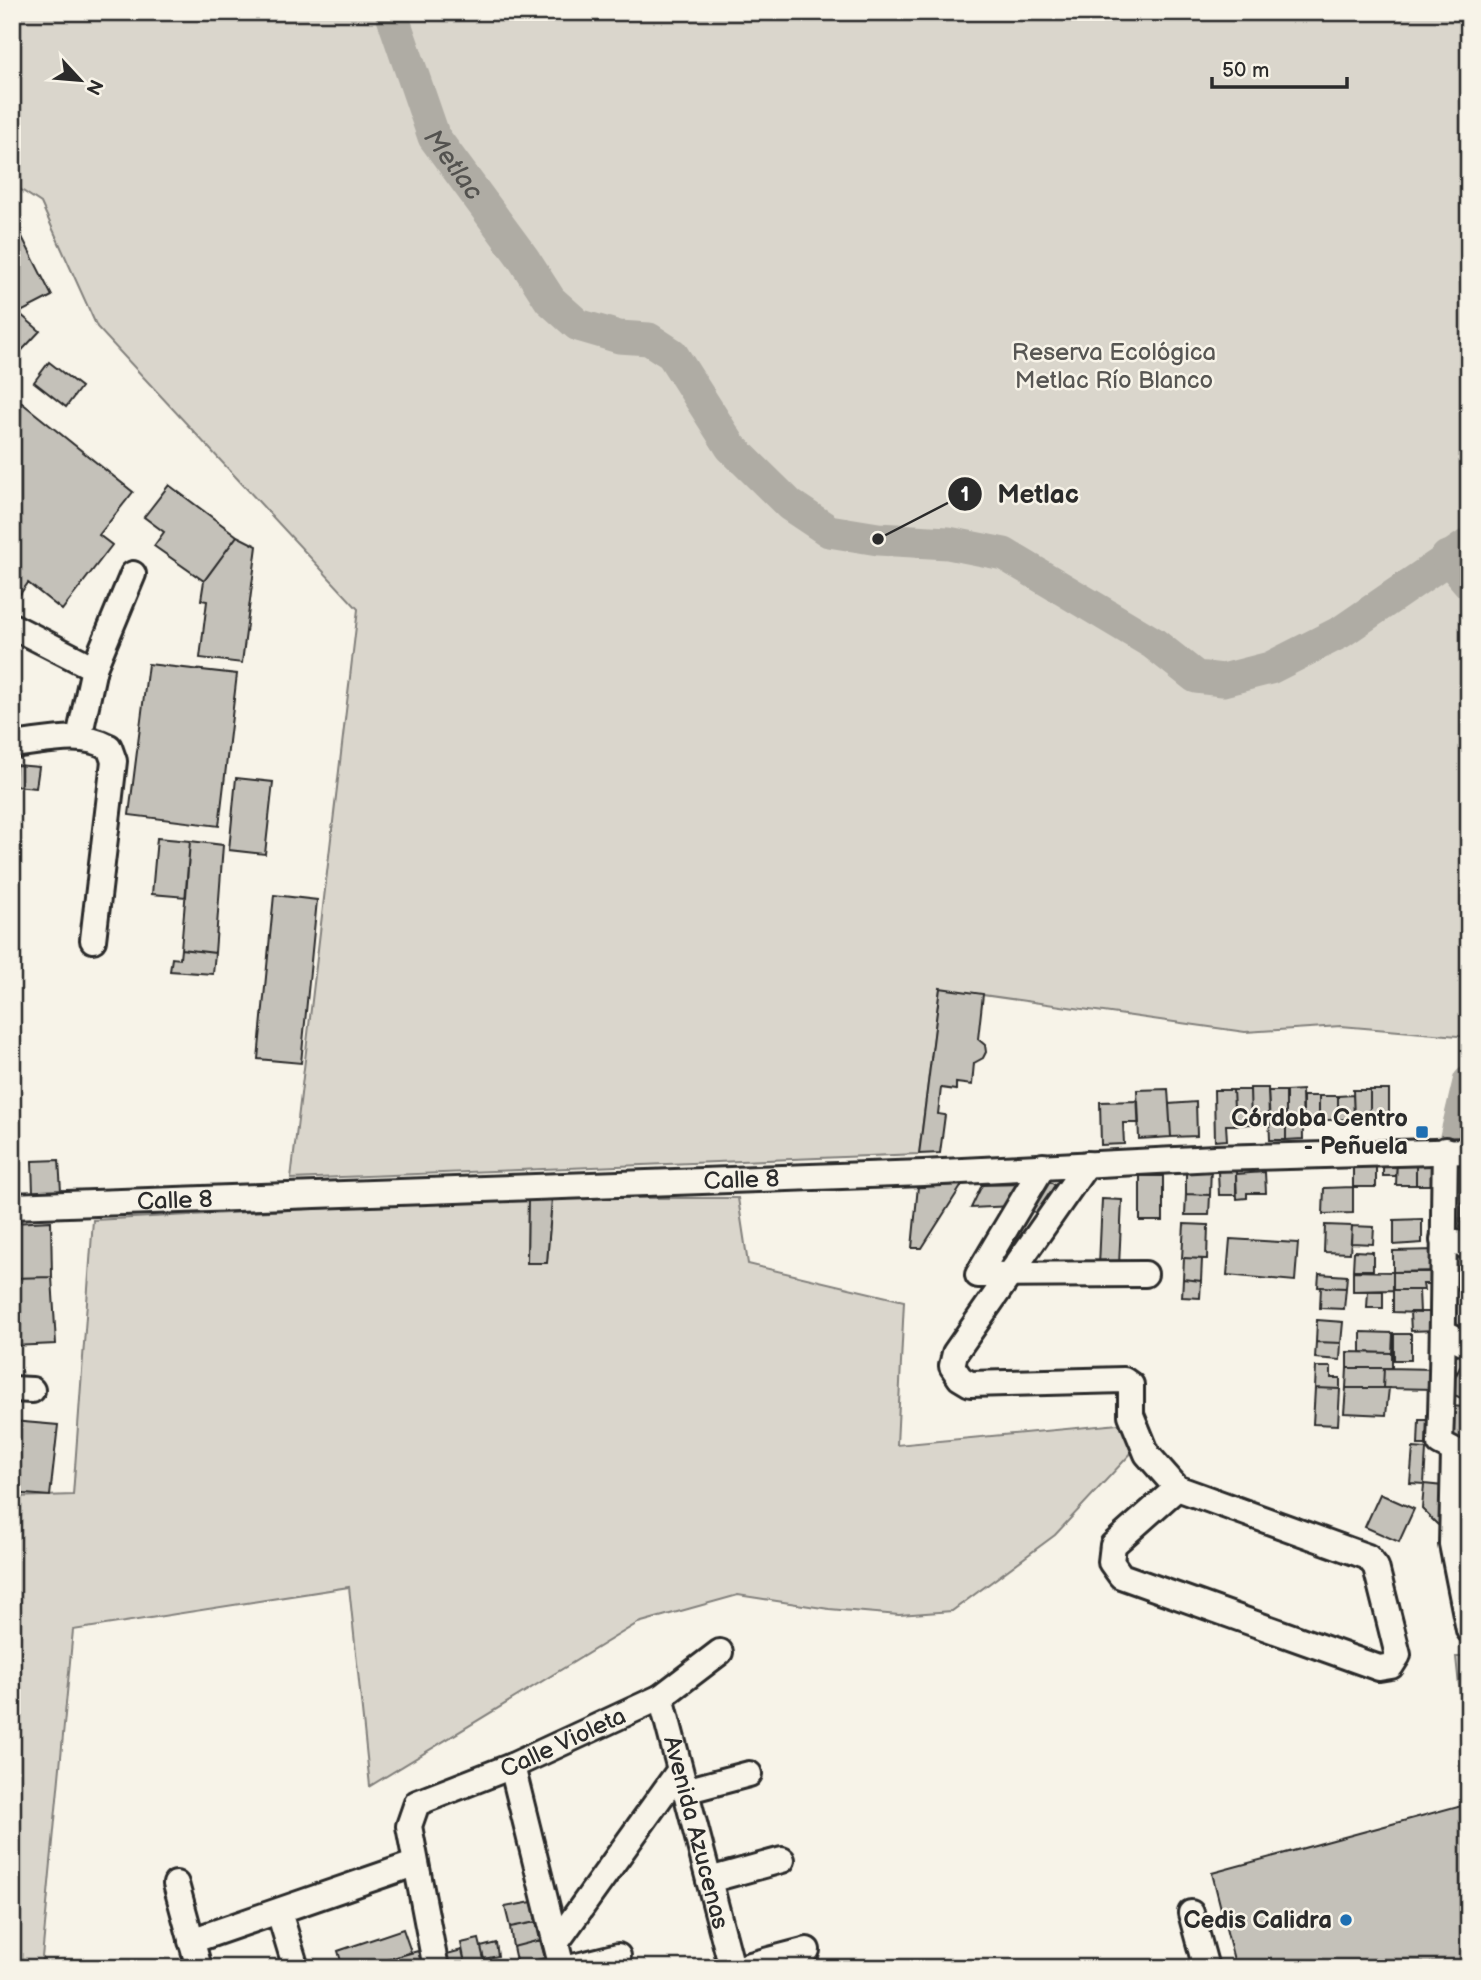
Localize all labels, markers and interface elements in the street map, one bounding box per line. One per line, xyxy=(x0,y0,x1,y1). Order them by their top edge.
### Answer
north arrow xyxy=(46,46,116,116)
scale bar xyxy=(1212,46,1346,90)
text: 50 m xyxy=(1222,58,1269,83)
text: N xyxy=(80,75,107,98)
water label: Metlac xyxy=(417,124,489,207)
park label: Reserva Ecológica Metlac Río Blanco xyxy=(1012,338,1216,395)
callout: Metlac xyxy=(948,470,1092,517)
text: Metlac xyxy=(997,480,1079,511)
text: 1 xyxy=(961,482,969,507)
place label: Córdoba Centro - Peñuela xyxy=(1231,1104,1408,1161)
marker: Córdoba Centro - Peñuela xyxy=(1414,1124,1430,1140)
street label: Calle 8 xyxy=(703,1164,780,1196)
street label: Calle 8 xyxy=(136,1185,213,1216)
street label: Calle Violeta xyxy=(496,1701,631,1784)
street label: Avenida Azucenas xyxy=(657,1733,735,1932)
place label: Cedis Calidra xyxy=(1183,1906,1332,1935)
marker: Cedis Calidra xyxy=(1338,1912,1354,1928)

